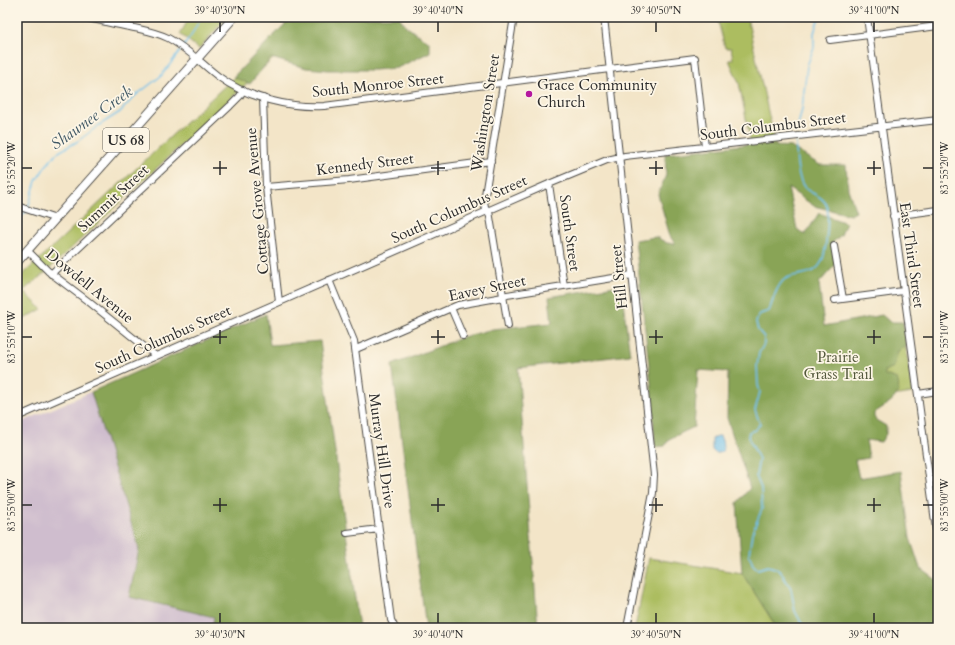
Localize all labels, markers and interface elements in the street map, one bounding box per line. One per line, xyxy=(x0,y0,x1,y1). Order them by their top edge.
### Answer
text: 39°40'30"N xyxy=(195,4,246,18)
text: 39°40'40"N xyxy=(413,4,464,18)
text: 39°40'50"N xyxy=(631,4,682,18)
text: 39°41'00"N xyxy=(849,4,900,18)
street label: Washington Street xyxy=(466,52,504,174)
street label: South Monroe Street xyxy=(311,68,445,102)
place label: Grace Community Church xyxy=(537,75,657,112)
water label: Shawnee Creek xyxy=(46,81,137,155)
marker: Grace Community Church xyxy=(524,89,534,99)
street label: South Columbus Street xyxy=(699,107,847,145)
street label: Cottage Grove Avenue xyxy=(241,127,273,275)
road number: US 68 xyxy=(103,128,149,152)
text: 83°55'20"W xyxy=(5,140,19,195)
text: 83°55'20"W xyxy=(938,140,952,195)
street label: Kennedy Street xyxy=(315,148,415,180)
street label: Summit Street xyxy=(73,160,153,236)
street label: South Columbus Street xyxy=(388,170,530,248)
street label: South Street xyxy=(555,194,585,273)
street label: East Third Street xyxy=(895,201,929,309)
street label: Dowdell Avenue xyxy=(42,244,138,328)
street label: Hill Street xyxy=(606,244,632,310)
street label: Eavey Street xyxy=(447,270,528,306)
street label: South Columbus Street xyxy=(92,300,234,378)
text: 83°55'10"W xyxy=(5,309,19,364)
text: 83°55'10"W xyxy=(938,309,952,364)
park label: Prairie Grass Trail xyxy=(804,347,873,384)
street label: Murray Hill Drive xyxy=(364,392,400,510)
text: 83°55'00"W xyxy=(5,477,19,532)
text: 83°55'00"W xyxy=(938,477,952,532)
text: 39°40'30"N xyxy=(195,628,246,642)
text: 39°40'40"N xyxy=(413,628,464,642)
text: 39°40'50"N xyxy=(631,628,682,642)
text: 39°41'00"N xyxy=(849,628,900,642)

